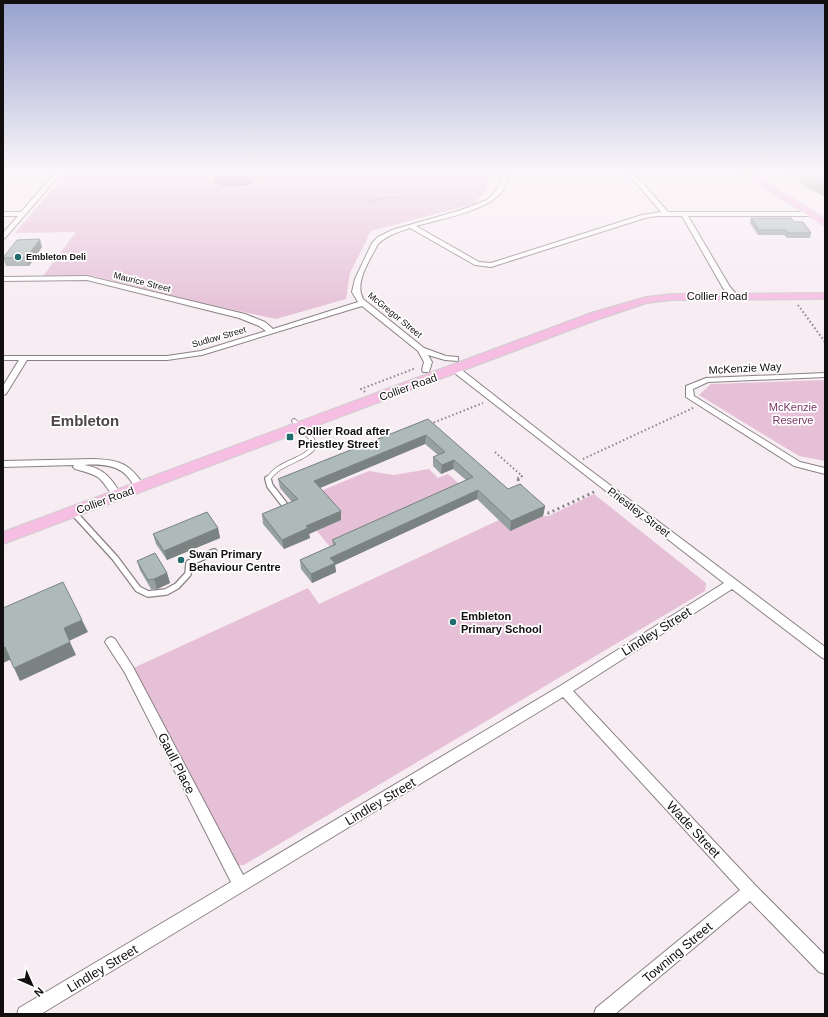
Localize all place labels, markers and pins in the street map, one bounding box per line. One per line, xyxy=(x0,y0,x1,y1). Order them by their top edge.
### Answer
marker: Embleton Deli xyxy=(13,252,23,262)
place label: Embleton Deli xyxy=(26,252,86,262)
place label: Collier Road after Priestley Street xyxy=(298,425,390,450)
marker: Collier Road after Priestley Street xyxy=(285,432,295,442)
place label: Swan Primary Behaviour Centre xyxy=(189,548,281,573)
marker: Swan Primary Behaviour Centre xyxy=(176,555,186,565)
place label: Embleton Primary School xyxy=(461,610,542,635)
marker: Embleton Primary School xyxy=(448,617,458,627)

